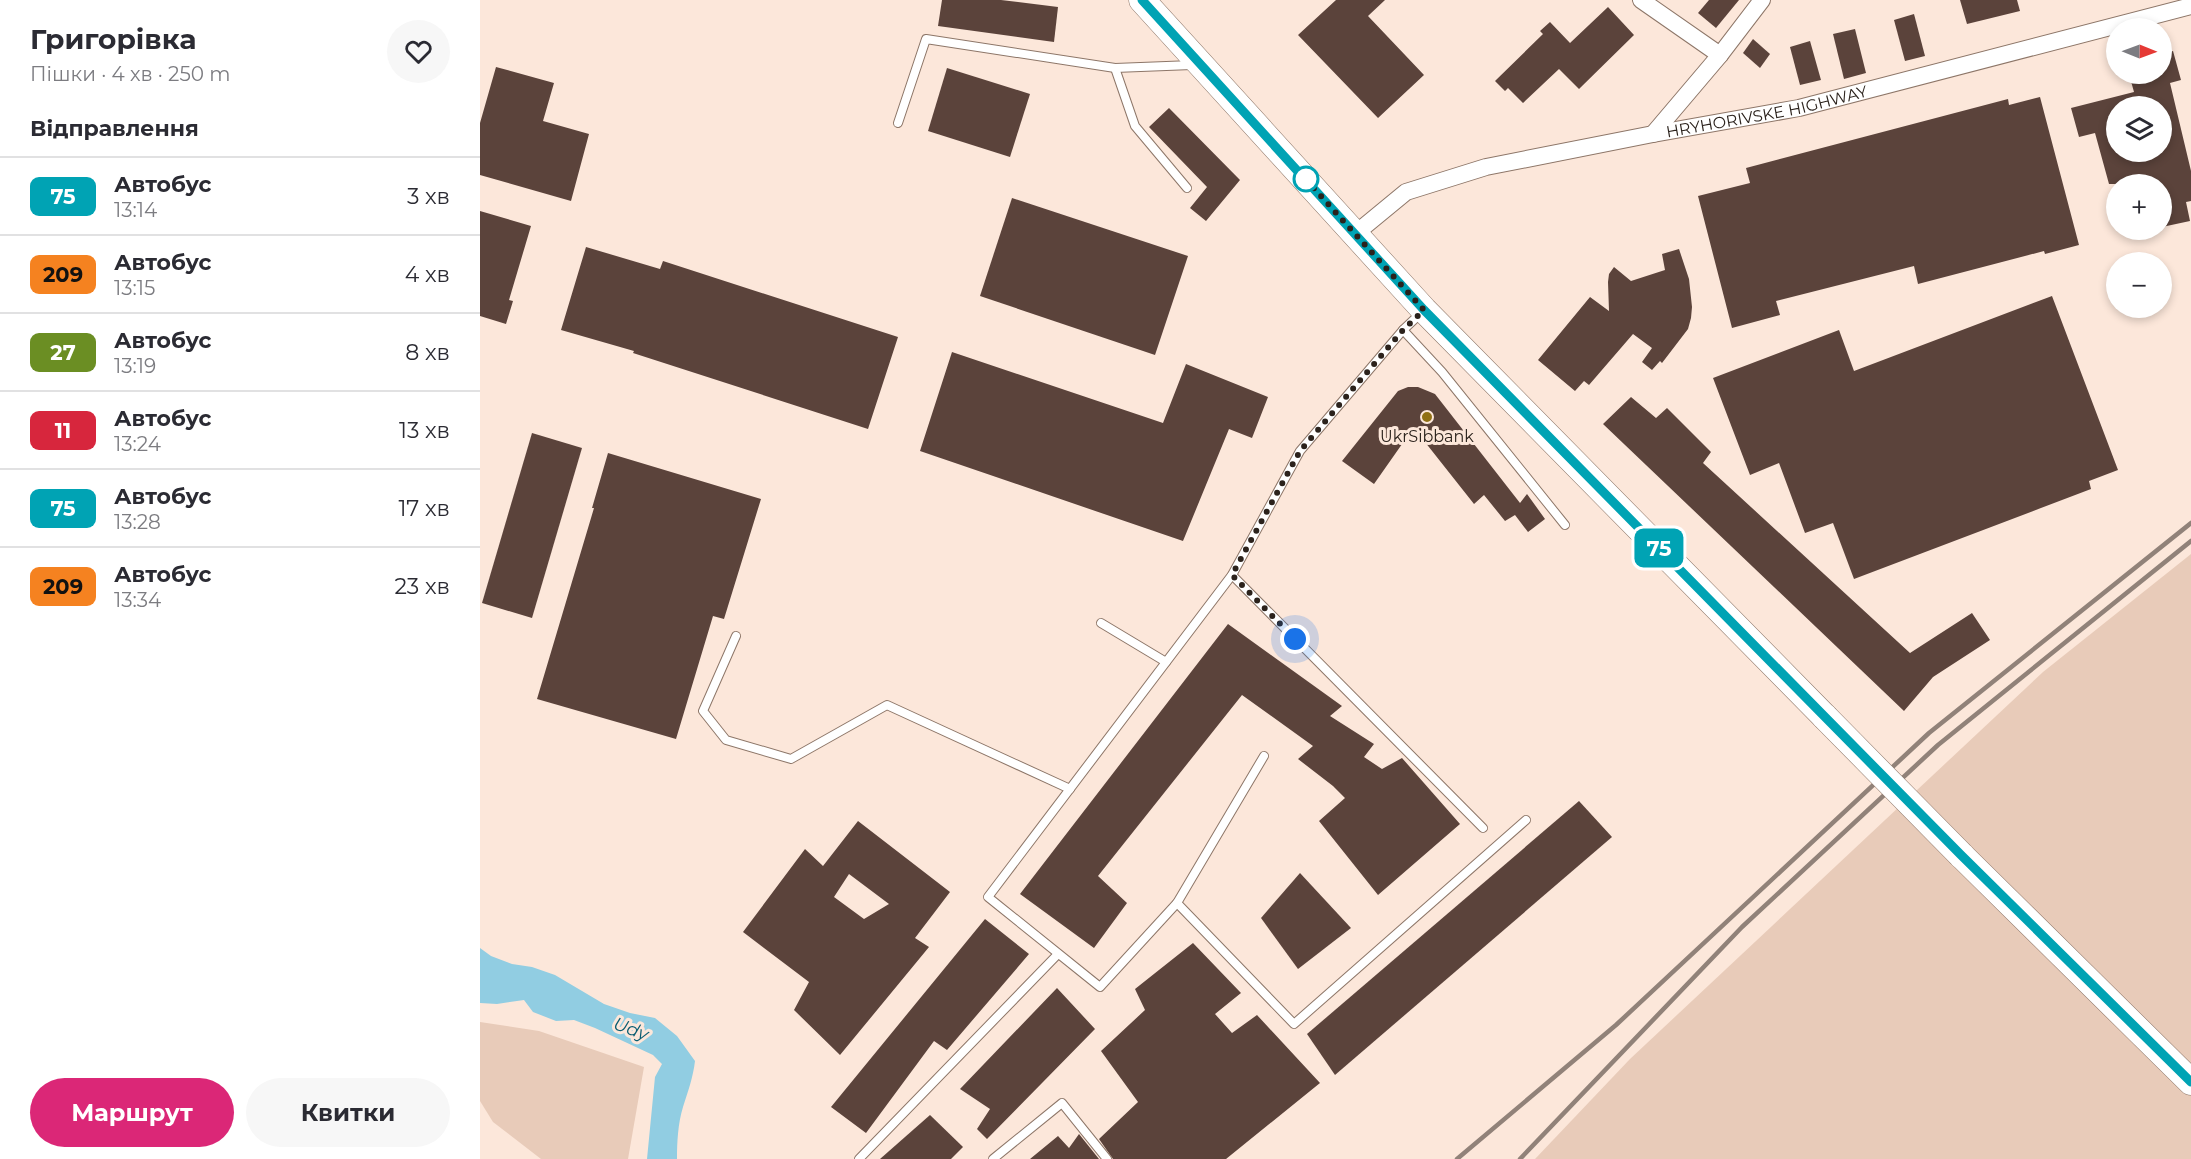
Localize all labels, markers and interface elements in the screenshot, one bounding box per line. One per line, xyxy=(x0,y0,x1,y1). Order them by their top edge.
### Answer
north arrow xyxy=(2106,18,2172,84)
map controls xyxy=(2106,18,2172,318)
button: heart xyxy=(387,20,450,83)
text: Григорівка xyxy=(30,22,196,56)
text: Пішки · 4 хв · 250 m xyxy=(30,62,230,86)
street label: HRYHORIVSKE HIGHWAY xyxy=(1664,81,1870,141)
button: layers xyxy=(2106,96,2172,162)
text: Відправлення xyxy=(30,115,199,142)
unlabelled marker xyxy=(1293,166,1319,192)
text: Автобус xyxy=(114,171,212,198)
button: + xyxy=(2106,174,2172,240)
text: 3 хв xyxy=(407,183,450,210)
text: 75 xyxy=(50,184,76,209)
text: 13:14 xyxy=(114,198,157,222)
text: Автобус xyxy=(114,249,212,276)
button: − xyxy=(2106,252,2172,318)
text: 4 хв xyxy=(405,261,450,288)
text: 209 xyxy=(43,262,83,287)
text: 13:15 xyxy=(114,276,155,300)
text: Автобус xyxy=(114,327,212,354)
text: 8 хв xyxy=(405,339,450,366)
text: 27 xyxy=(50,340,76,365)
text: 13:19 xyxy=(114,354,156,378)
text: Автобус xyxy=(114,405,212,432)
marker: UkrSibbank xyxy=(1420,410,1434,424)
text: 13 хв xyxy=(399,417,450,444)
text: 11 xyxy=(55,418,71,443)
place label: UkrSibbank xyxy=(1380,427,1474,446)
text: 13:24 xyxy=(114,432,161,456)
text: Автобус xyxy=(114,483,212,510)
text: 17 хв xyxy=(398,495,450,522)
text: 75 xyxy=(50,496,76,521)
text: 13:28 xyxy=(114,510,161,534)
line badge: 75 xyxy=(1632,528,1686,568)
text: 75 xyxy=(1646,536,1672,561)
text: Автобус xyxy=(114,561,212,588)
text: 23 хв xyxy=(394,573,450,600)
text: 209 xyxy=(43,574,83,599)
text: 13:34 xyxy=(114,588,161,612)
your location xyxy=(1280,624,1310,654)
water label: Udy xyxy=(610,1013,653,1046)
button: Маршрут xyxy=(30,1078,234,1147)
button: Квитки xyxy=(246,1078,450,1147)

